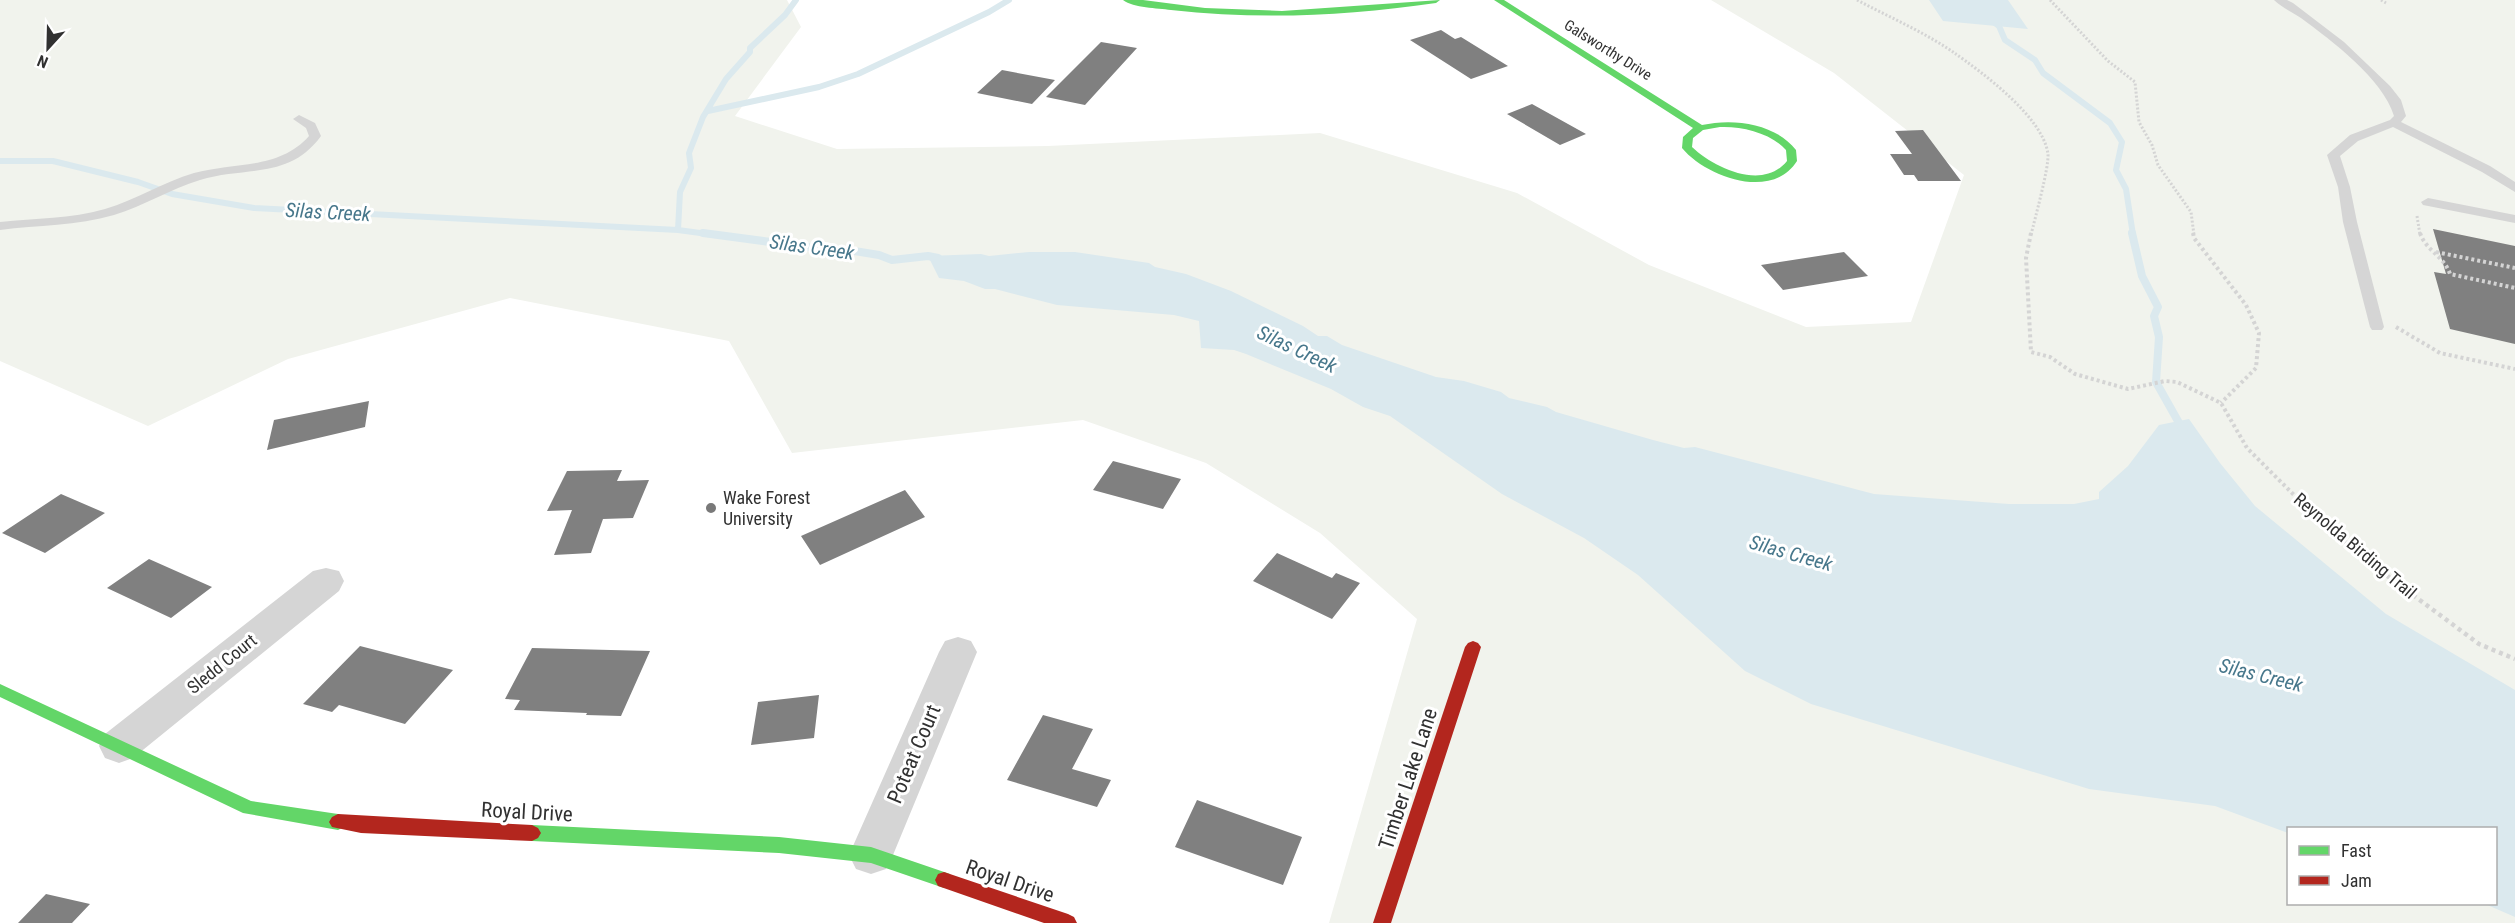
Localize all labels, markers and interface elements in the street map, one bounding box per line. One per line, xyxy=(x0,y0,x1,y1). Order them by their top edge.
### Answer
street label: Galsworthy Drive xyxy=(1561,16,1655,84)
north arrow xyxy=(18,18,78,78)
text: N xyxy=(34,51,51,72)
water label: Silas Creek xyxy=(285,198,372,226)
water label: Silas Creek xyxy=(768,229,857,265)
water label: Silas Creek xyxy=(1253,320,1342,378)
place label: Wake Forest University xyxy=(723,487,810,529)
street label: Reynolda Birding Trail xyxy=(2290,488,2421,603)
marker: Wake Forest University xyxy=(704,501,718,515)
water label: Silas Creek xyxy=(1747,530,1837,577)
street label: Sledd Court xyxy=(183,629,261,698)
water label: Silas Creek xyxy=(2217,653,2307,697)
street label: Poteat Court xyxy=(882,701,946,807)
street label: Timber Lake Lane xyxy=(1374,705,1442,853)
street label: Royal Drive xyxy=(481,798,574,826)
legend xyxy=(2287,827,2497,905)
text: Fast xyxy=(2341,840,2372,861)
street label: Royal Drive xyxy=(963,855,1057,907)
text: Jam xyxy=(2341,870,2372,891)

